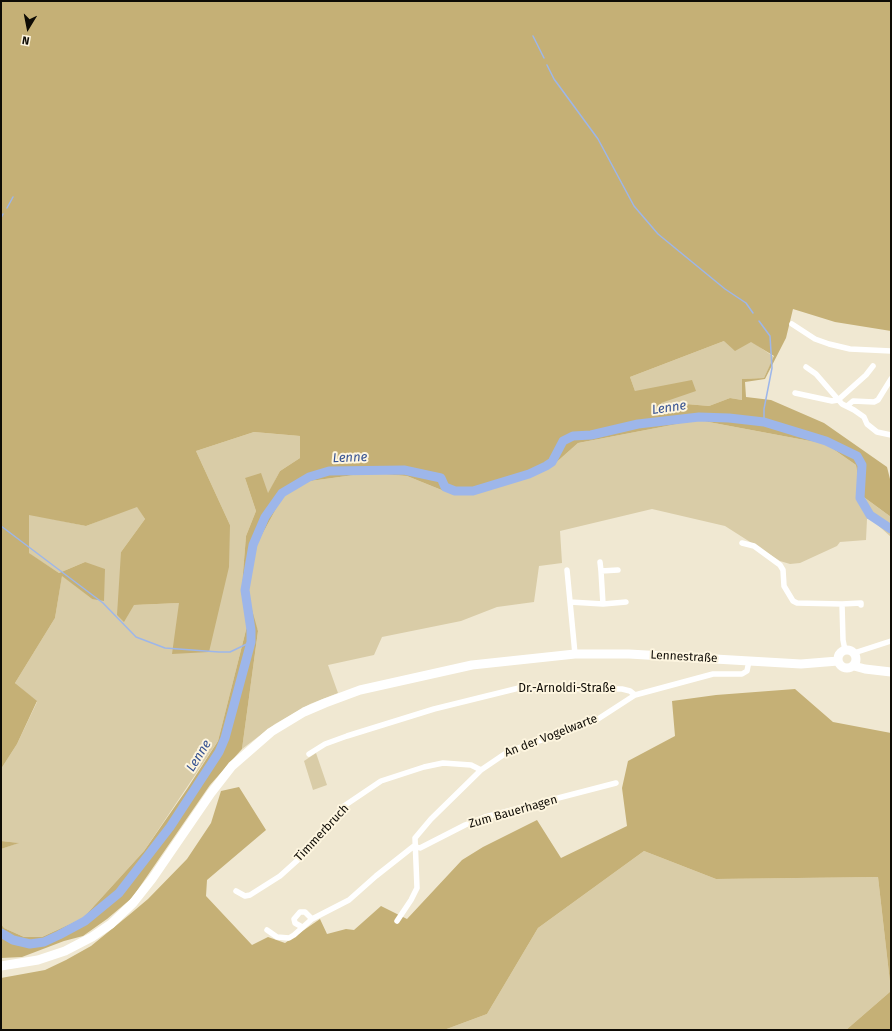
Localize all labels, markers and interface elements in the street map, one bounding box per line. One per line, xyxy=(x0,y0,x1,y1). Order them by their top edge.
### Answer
north arrow xyxy=(8,8,48,48)
text: N xyxy=(21,33,31,47)
water label: Lenne xyxy=(651,398,687,418)
water label: Lenne xyxy=(332,450,368,466)
street label: Lennestraße xyxy=(650,648,718,666)
street label: Dr.-Arnoldi-Straße xyxy=(518,682,616,696)
street label: An der Vogelwarte xyxy=(502,712,600,760)
water label: Lenne xyxy=(183,737,215,775)
street label: Zum Bauerhagen xyxy=(467,792,559,832)
street label: Timmerbruch xyxy=(292,801,352,865)

